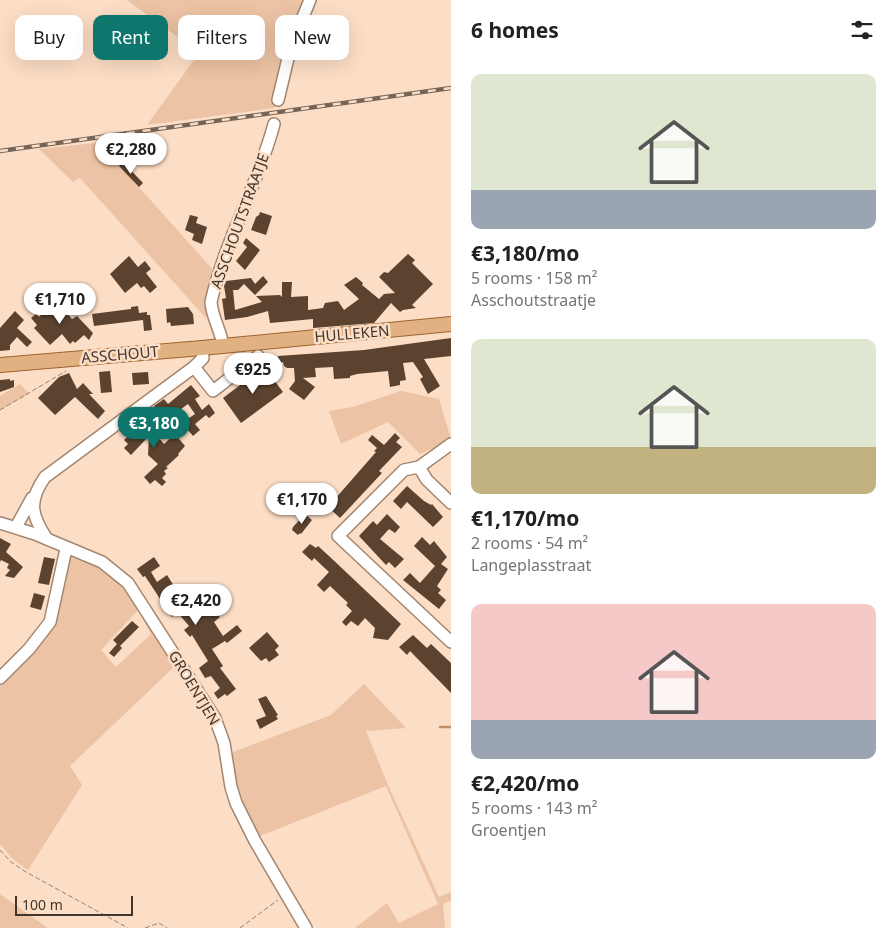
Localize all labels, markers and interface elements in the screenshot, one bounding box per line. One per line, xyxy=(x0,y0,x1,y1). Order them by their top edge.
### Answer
chip: Buy xyxy=(15,15,83,60)
chip: Rent xyxy=(93,15,168,60)
chip: Filters xyxy=(178,15,265,60)
chip: New xyxy=(275,15,349,60)
text: 6 homes xyxy=(471,16,559,44)
icon: filters xyxy=(848,16,876,44)
icon: home xyxy=(629,107,719,197)
pin: €2,280 xyxy=(90,132,172,175)
text: €2,280 xyxy=(106,138,156,160)
street label: ASSCHOUTSTRAATJE xyxy=(205,150,273,291)
text: €3,180/mo xyxy=(471,239,579,267)
text: 5 rooms · 158 m² xyxy=(471,267,597,289)
pin: €1,710 xyxy=(19,282,101,325)
text: €1,710 xyxy=(35,288,85,310)
text: Asschoutstraatje xyxy=(471,289,596,311)
street label: HULLEKEN xyxy=(314,320,390,346)
street label: ASSCHOUT xyxy=(80,341,160,367)
pin: €925 xyxy=(223,352,283,395)
text: €925 xyxy=(235,358,271,380)
icon: home xyxy=(629,372,719,462)
pin: €3,180 xyxy=(113,406,195,449)
text: €3,180 xyxy=(129,412,179,434)
pin: €1,170 xyxy=(261,482,343,525)
text: €1,170 xyxy=(277,488,327,510)
text: €1,170/mo xyxy=(471,504,579,532)
text: 2 rooms · 54 m² xyxy=(471,532,588,554)
text: Langeplasstraat xyxy=(471,554,591,576)
pin: €2,420 xyxy=(155,584,237,626)
text: €2,420 xyxy=(171,589,221,611)
icon: home xyxy=(629,637,719,727)
street label: GROENTJEN xyxy=(165,646,225,729)
text: €2,420/mo xyxy=(471,769,579,797)
text: 5 rooms · 143 m² xyxy=(471,797,597,819)
text: Groentjen xyxy=(471,819,546,841)
scale bar xyxy=(15,893,132,916)
text: 100 m xyxy=(22,895,63,914)

